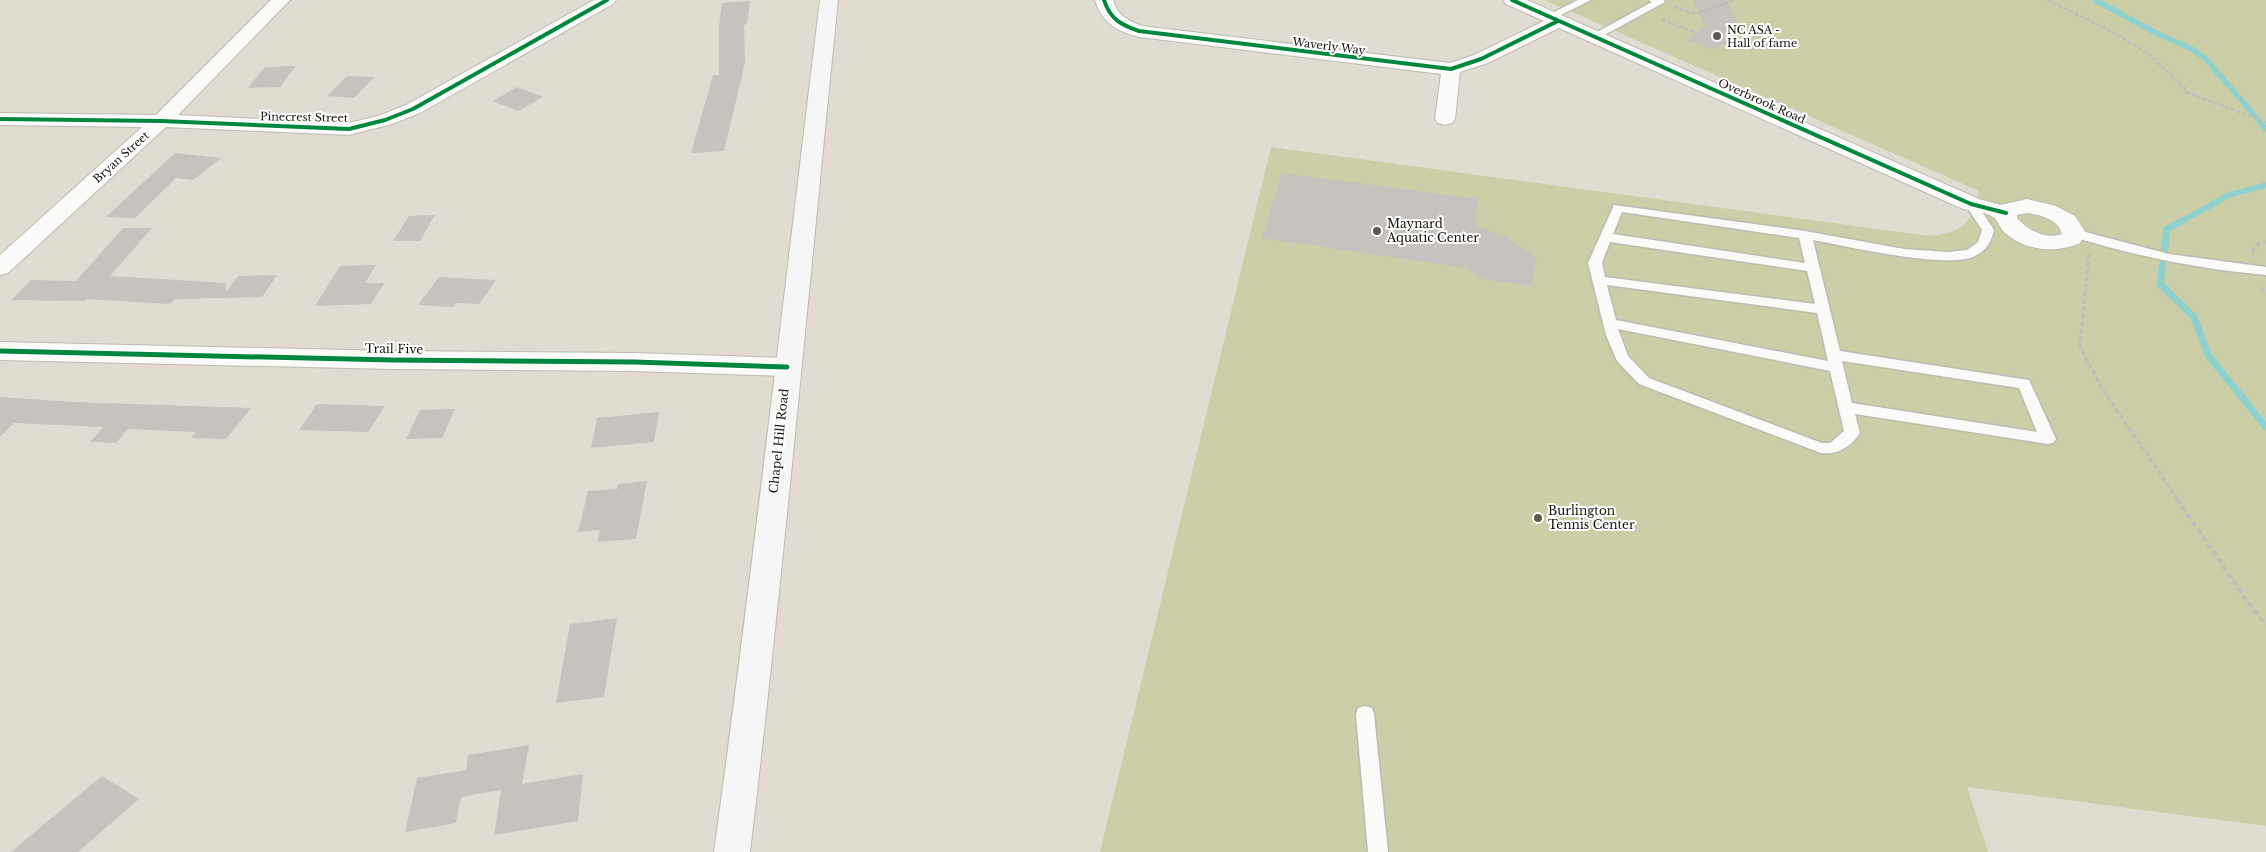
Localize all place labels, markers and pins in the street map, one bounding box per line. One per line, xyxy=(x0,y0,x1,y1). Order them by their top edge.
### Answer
place label: NC ASA - Hall of fame xyxy=(1727,23,1797,50)
marker: NC ASA - Hall of fame xyxy=(1711,30,1723,42)
place label: Maynard Aquatic Center xyxy=(1386,216,1479,245)
marker: Maynard Aquatic Center xyxy=(1371,225,1383,237)
place label: Burlington Tennis Center xyxy=(1548,503,1635,532)
marker: Burlington Tennis Center xyxy=(1532,512,1544,524)

